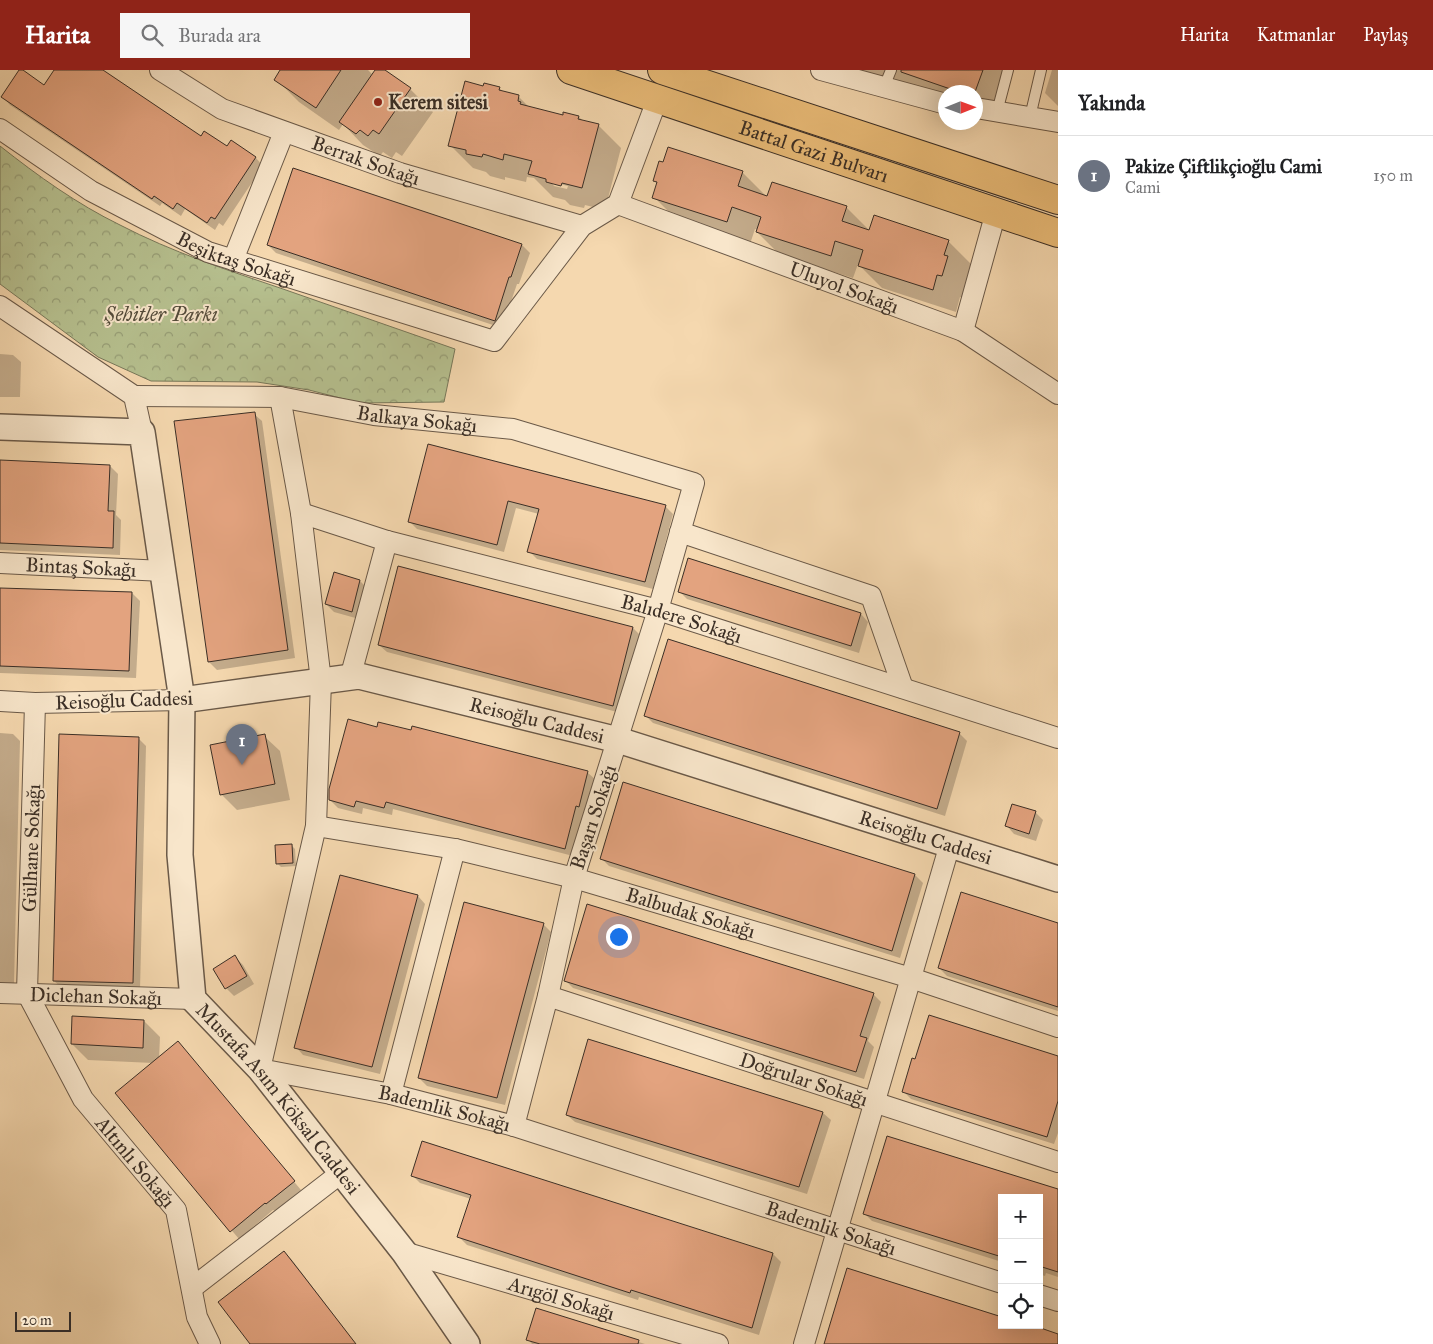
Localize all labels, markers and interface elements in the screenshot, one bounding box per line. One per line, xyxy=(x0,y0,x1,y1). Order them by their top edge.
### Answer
search box xyxy=(120,13,470,58)
text: Harita xyxy=(25,20,90,50)
icon: search xyxy=(138,21,166,49)
text: Burada ara xyxy=(178,24,261,47)
text: Harita xyxy=(1180,24,1229,46)
text: Katmanlar xyxy=(1257,24,1335,46)
text: Paylaş xyxy=(1363,24,1408,46)
north arrow xyxy=(938,85,983,130)
place label: Kerem sitesi xyxy=(388,90,489,114)
text: Yakında xyxy=(1078,90,1145,116)
marker: Kerem sitesi xyxy=(372,96,384,108)
street label: Battal Gazi Bulvarı xyxy=(736,115,892,188)
street label: Berrak Sokağı xyxy=(309,130,423,190)
text: Pakize Çiftlikçioğlu Cami xyxy=(1125,155,1322,178)
text: 1 xyxy=(1091,166,1097,185)
text: 150 m xyxy=(1373,166,1413,185)
text: Cami xyxy=(1125,178,1161,197)
street label: Beşiktaş Sokağı xyxy=(173,226,299,291)
street label: Uluyol Sokağı xyxy=(786,256,903,319)
park label: Şehitler Parkı xyxy=(104,302,218,326)
street label: Balkaya Sokağı xyxy=(355,400,479,438)
street label: Bintaş Sokağı xyxy=(25,552,137,582)
street label: Balıdere Sokağı xyxy=(618,589,745,648)
street label: Reisoğlu Caddesi xyxy=(55,686,194,715)
street label: Reisoğlu Caddesi xyxy=(467,692,608,748)
pin: 1 xyxy=(226,724,258,765)
street label: Başarı Sokağı xyxy=(565,761,622,873)
street label: Gülhane Sokağı xyxy=(17,783,46,912)
street label: Reisoğlu Caddesi xyxy=(856,805,996,870)
street label: Balbudak Sokağı xyxy=(623,882,759,943)
your location xyxy=(606,924,632,950)
street label: Diclehan Sokağı xyxy=(29,982,163,1011)
street label: Mustafa Asım Köksal Caddesi xyxy=(191,998,366,1199)
street label: Doğrular Sokağı xyxy=(737,1047,871,1111)
street label: Bademlik Sokağı xyxy=(376,1080,513,1137)
street label: Altınlı Sokağı xyxy=(90,1111,181,1213)
map controls xyxy=(998,1194,1043,1329)
button: + xyxy=(998,1194,1043,1239)
street label: Bademlik Sokağı xyxy=(763,1196,900,1260)
button: − xyxy=(998,1239,1043,1284)
street label: Arıgöl Sokağı xyxy=(504,1271,618,1325)
button: locate xyxy=(998,1284,1043,1329)
scale bar xyxy=(15,1309,71,1332)
text: 20 m xyxy=(22,1312,52,1329)

